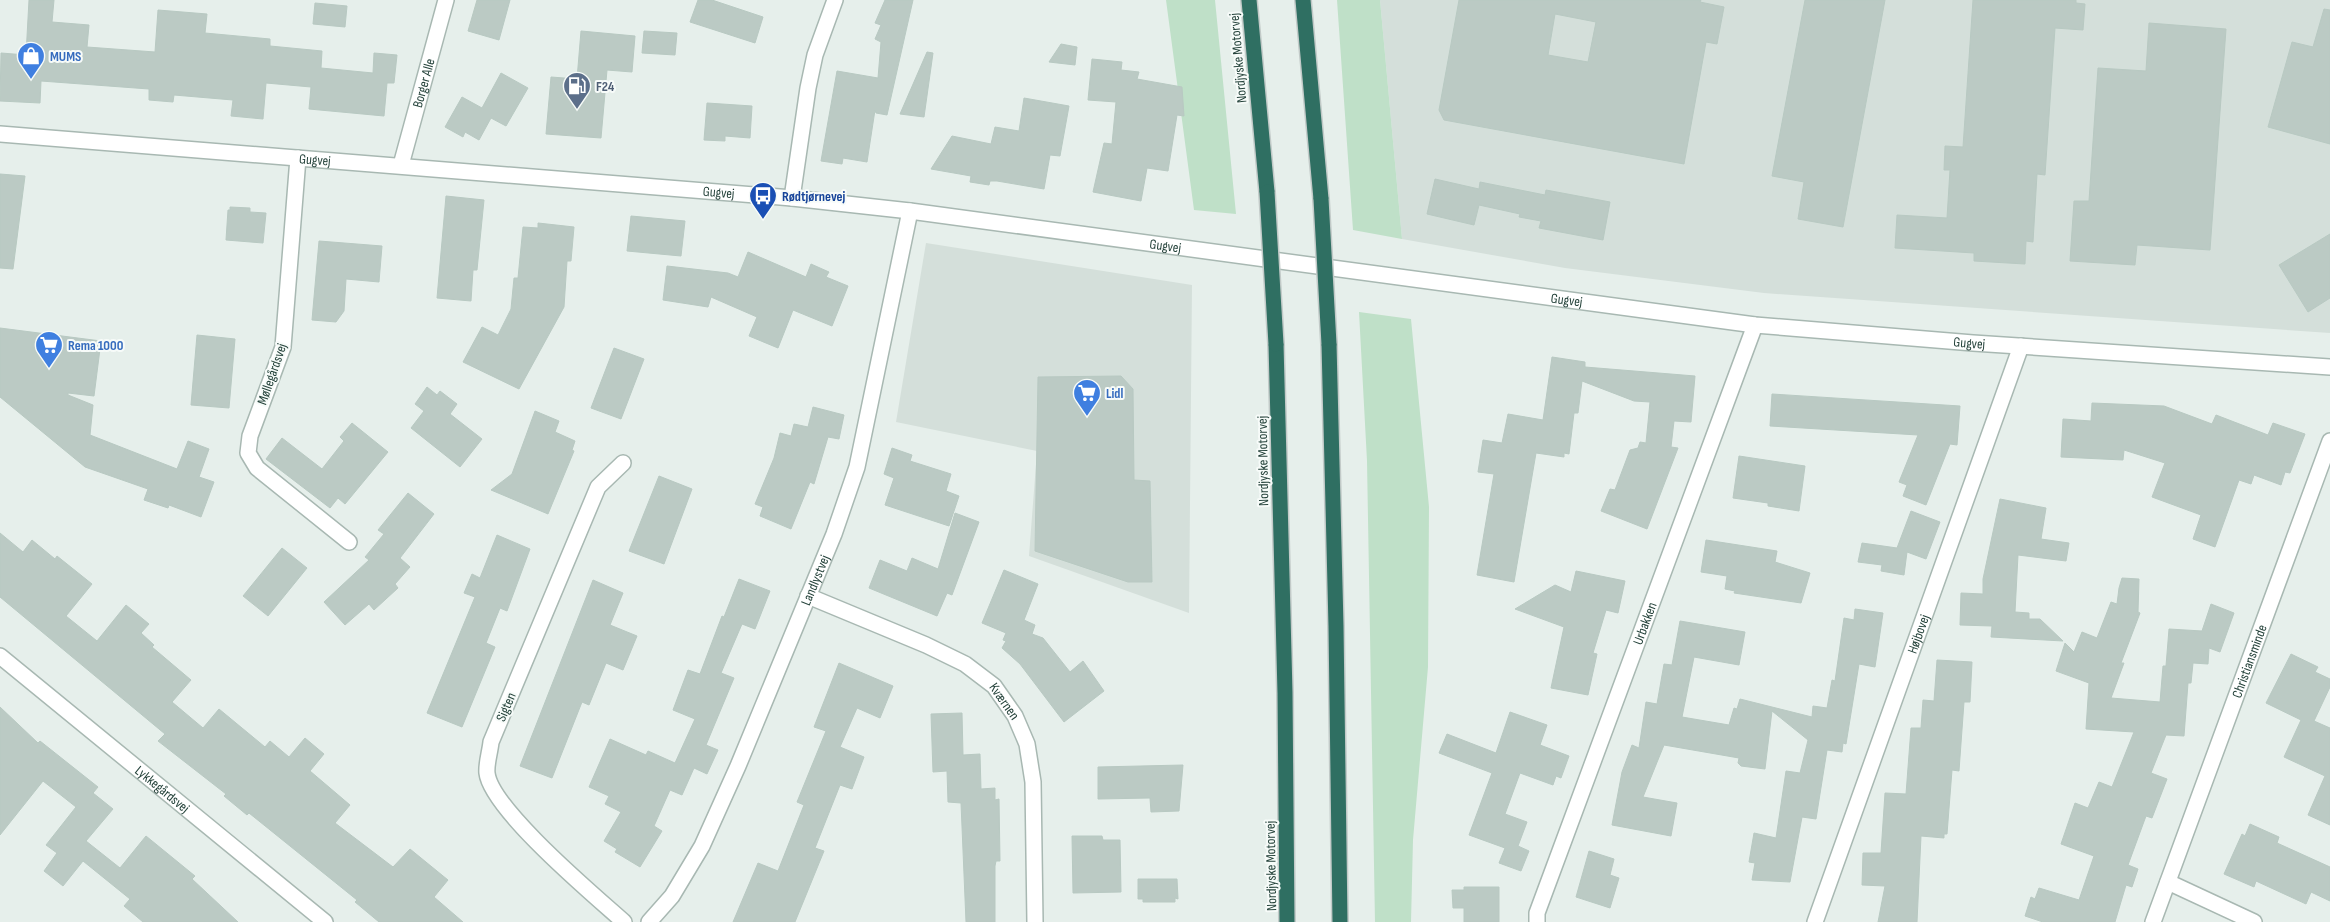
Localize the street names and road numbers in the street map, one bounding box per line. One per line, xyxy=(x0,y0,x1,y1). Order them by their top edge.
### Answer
street label: Nordjyske Motorvej xyxy=(1226,12,1250,104)
street label: Borger Alle xyxy=(409,57,438,109)
street label: Gugvej xyxy=(298,150,331,169)
street label: Gugvej xyxy=(702,182,735,202)
street label: Gugvej xyxy=(1149,235,1182,256)
street label: Gugvej xyxy=(1550,289,1584,310)
street label: Gugvej xyxy=(1953,333,1986,352)
street label: Møllegårdsvej xyxy=(254,341,290,407)
street label: Nordjyske Motorvej xyxy=(1254,416,1272,506)
street label: Landlystvej xyxy=(797,552,833,608)
street label: Urbakken xyxy=(1629,600,1660,647)
street label: Højbovej xyxy=(1903,612,1933,656)
street label: Christiansminde xyxy=(2228,622,2270,700)
street label: Kværnen xyxy=(986,679,1023,723)
street label: Sigten xyxy=(492,690,520,724)
street label: Lykkegårdsvej xyxy=(132,762,193,816)
street label: Nordjyske Motorvej xyxy=(1262,821,1280,911)

